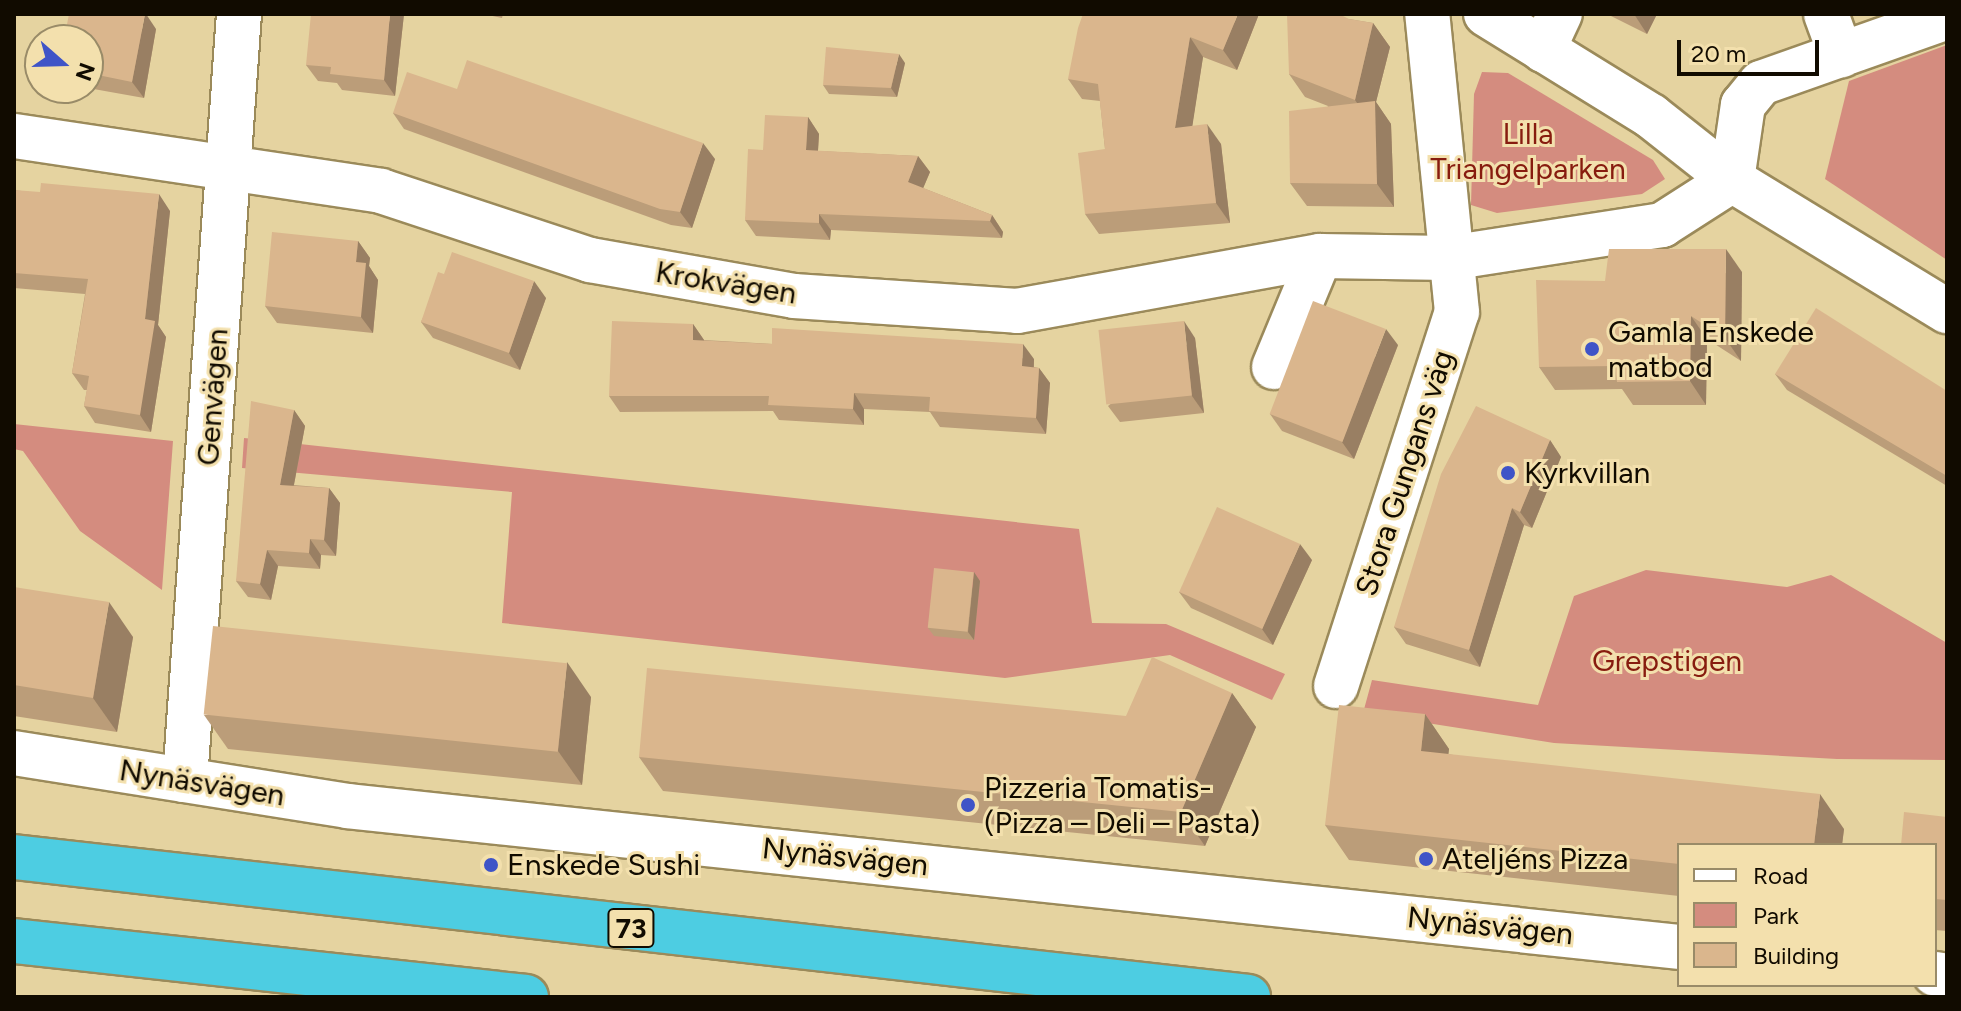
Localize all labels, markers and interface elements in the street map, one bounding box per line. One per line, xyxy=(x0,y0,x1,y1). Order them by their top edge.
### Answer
north arrow xyxy=(24,24,104,104)
scale bar xyxy=(1681,24,1823,74)
text: 20 m xyxy=(1691,39,1746,68)
text: N xyxy=(70,59,101,84)
park label: Lilla Triangelparken xyxy=(1430,116,1626,186)
street label: Krokvägen xyxy=(653,254,799,312)
place label: Gamla Enskede matbod xyxy=(1608,314,1814,384)
street label: Genvägen xyxy=(190,327,236,467)
marker: Gamla Enskede matbod xyxy=(1583,340,1601,358)
street label: Stora Gungans väg xyxy=(1348,346,1462,600)
place label: Kyrkvillan xyxy=(1524,455,1650,491)
marker: Kyrkvillan xyxy=(1499,464,1517,482)
park label: Grepstigen xyxy=(1592,643,1742,679)
street label: Nynäsvägen xyxy=(117,752,287,814)
place label: Pizzeria Tomatis- (Pizza – Deli – Pasta) xyxy=(984,770,1260,840)
marker: Pizzeria Tomatis- (Pizza – Deli – Pasta) xyxy=(959,796,977,814)
street label: Nynäsvägen xyxy=(760,830,930,884)
place label: Ateljéns Pizza xyxy=(1442,841,1628,877)
legend xyxy=(1677,843,1937,987)
place label: Enskede Sushi xyxy=(507,847,700,883)
marker: Ateljéns Pizza xyxy=(1417,850,1435,868)
marker: Enskede Sushi xyxy=(482,856,500,874)
text: Road xyxy=(1753,861,1808,890)
street label: Nynäsvägen xyxy=(1405,899,1575,953)
text: Park xyxy=(1753,901,1799,930)
road number: 73 xyxy=(607,904,655,952)
text: Building xyxy=(1753,941,1839,970)

